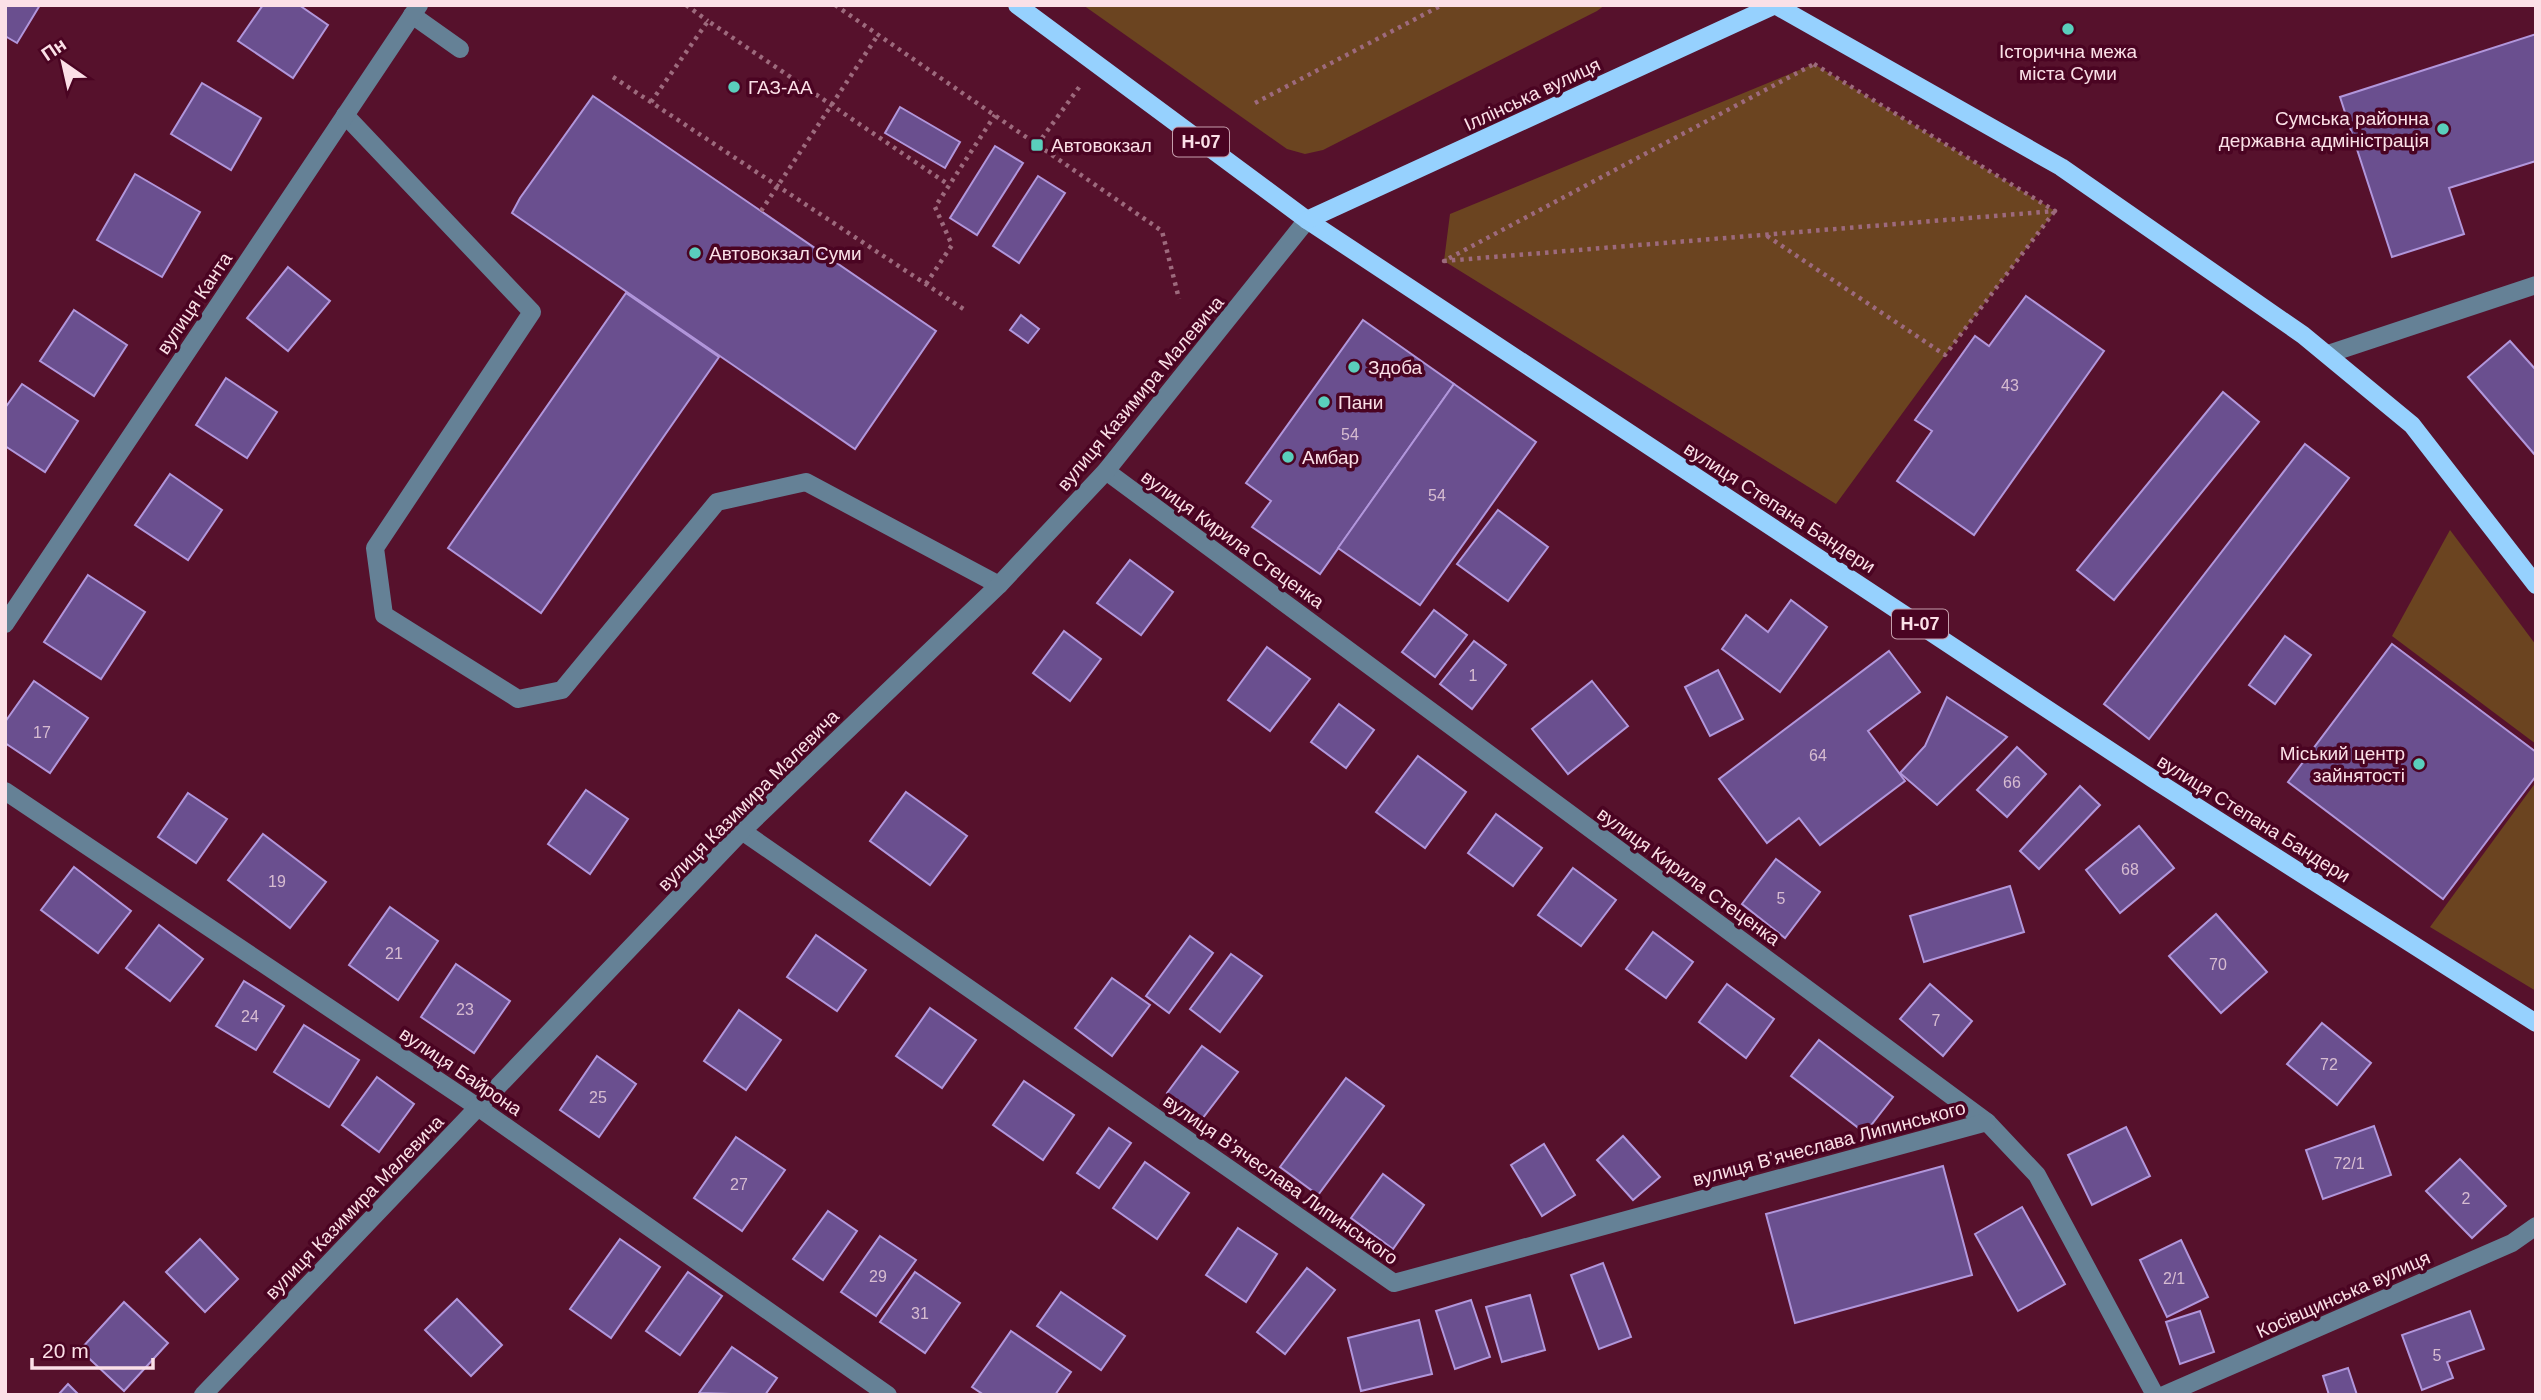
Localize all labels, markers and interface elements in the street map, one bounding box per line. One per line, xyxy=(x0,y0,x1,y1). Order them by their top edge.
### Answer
marker: Історична межа міста Суми xyxy=(2060,21,2076,37)
north arrow xyxy=(28,28,98,98)
text: Пн xyxy=(37,34,70,65)
place label: Історична межа міста Суми xyxy=(1999,41,2137,84)
street label: Іллінська вулиця xyxy=(1461,54,1604,135)
place label: ГАЗ-АА xyxy=(748,77,813,98)
marker: ГАЗ-АА xyxy=(726,79,742,95)
place label: Сумська районна державна адміністрація xyxy=(2219,108,2429,151)
marker: Сумська районна державна адміністрація xyxy=(2435,121,2451,137)
road number: Н-07 xyxy=(1173,127,1229,156)
place label: Автовокзал xyxy=(1051,135,1152,156)
marker: Автовокзал xyxy=(1029,137,1045,153)
place label: Автовокзал Суми xyxy=(709,243,862,264)
marker: Автовокзал Суми xyxy=(687,245,703,261)
street label: вулиця Канта xyxy=(153,248,236,358)
street label: вулиця Казимира Малевича xyxy=(1053,292,1228,495)
place label: Здоба xyxy=(1368,357,1423,378)
marker: Здоба xyxy=(1346,359,1362,375)
house number: 43 xyxy=(2001,377,2019,394)
place label: Пани xyxy=(1338,392,1383,413)
marker: Пани xyxy=(1316,394,1332,410)
house number: 54 xyxy=(1341,426,1359,443)
street label: вулиця Степана Бандери xyxy=(1680,438,1879,577)
place label: Амбар xyxy=(1302,447,1359,468)
marker: Амбар xyxy=(1280,449,1296,465)
street label: вулиця Кирила Стеценка xyxy=(1137,466,1328,613)
house number: 54 xyxy=(1428,487,1446,504)
road number: Н-07 xyxy=(1892,610,1948,638)
house number: 1 xyxy=(1469,667,1478,684)
street label: вулиця Казимира Малевича xyxy=(654,705,843,895)
house number: 17 xyxy=(33,724,51,741)
place label: Міський центр зайнятості xyxy=(2280,743,2405,786)
house number: 64 xyxy=(1809,747,1827,764)
street label: вулиця Степана Бандери xyxy=(2154,750,2354,886)
marker: Міський центр зайнятості xyxy=(2411,756,2427,772)
house number: 66 xyxy=(2003,774,2021,791)
street label: вулиця Кирила Стеценка xyxy=(1593,803,1784,950)
house number: 68 xyxy=(2121,861,2139,878)
house number: 19 xyxy=(268,873,286,890)
house number: 5 xyxy=(1777,890,1786,907)
house number: 21 xyxy=(385,945,403,962)
house number: 70 xyxy=(2209,956,2227,973)
house number: 23 xyxy=(456,1001,474,1018)
house number: 24 xyxy=(241,1008,259,1025)
house number: 7 xyxy=(1932,1012,1941,1029)
street label: вулиця Байрона xyxy=(396,1023,526,1120)
house number: 72 xyxy=(2320,1056,2338,1073)
house number: 25 xyxy=(589,1089,607,1106)
street label: вулиця Вʼячеслава Липинського xyxy=(1159,1090,1402,1269)
street label: вулиця Вʼячеслава Липинського xyxy=(1690,1097,1968,1190)
street label: вулиця Казимира Малевича xyxy=(261,1111,448,1304)
house number: 72/1 xyxy=(2333,1155,2365,1172)
house number: 27 xyxy=(730,1176,748,1193)
house number: 2 xyxy=(2462,1190,2471,1207)
street label: Косівщинська вулиця xyxy=(2253,1247,2433,1342)
house number: 29 xyxy=(869,1268,887,1285)
house number: 2/1 xyxy=(2163,1270,2185,1287)
house number: 31 xyxy=(911,1305,929,1322)
scale bar xyxy=(32,1326,152,1370)
text: 20 m xyxy=(42,1339,89,1362)
house number: 5 xyxy=(2433,1347,2442,1364)

